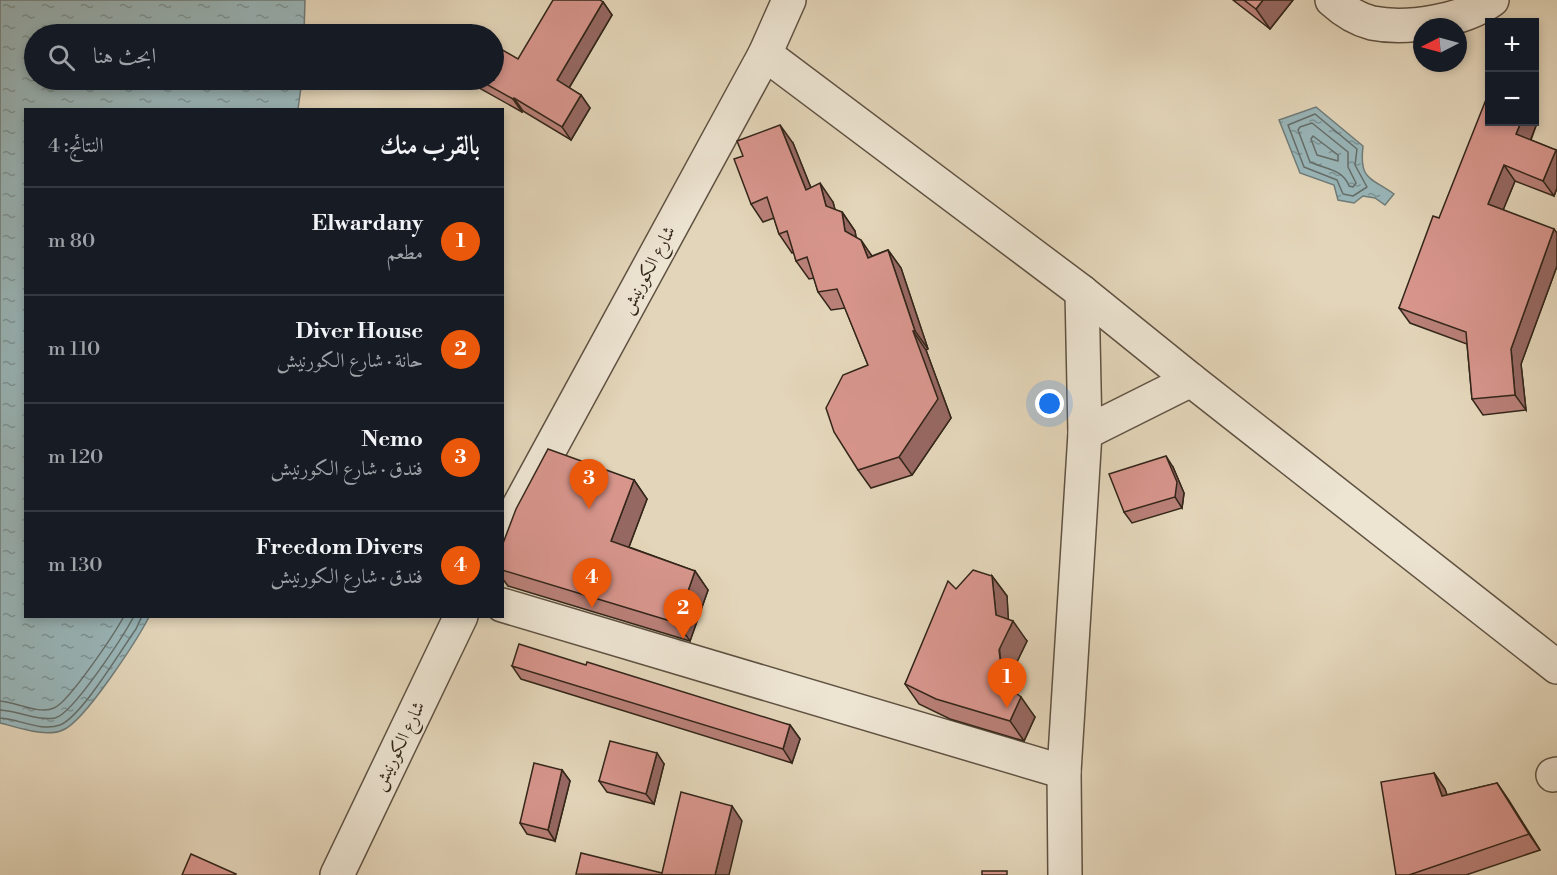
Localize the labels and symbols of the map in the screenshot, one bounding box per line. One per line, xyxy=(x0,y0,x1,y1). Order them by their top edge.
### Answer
north arrow xyxy=(1413,18,1467,72)
street label: شارع الكورنيش xyxy=(615,222,683,319)
your location xyxy=(1035,389,1064,418)
pin: 3 xyxy=(570,460,608,509)
pin: 4 xyxy=(572,558,612,608)
pin: 2 xyxy=(664,590,702,639)
pin: 1 xyxy=(988,658,1026,708)
street label: شارع الكورنيش xyxy=(368,698,433,796)

